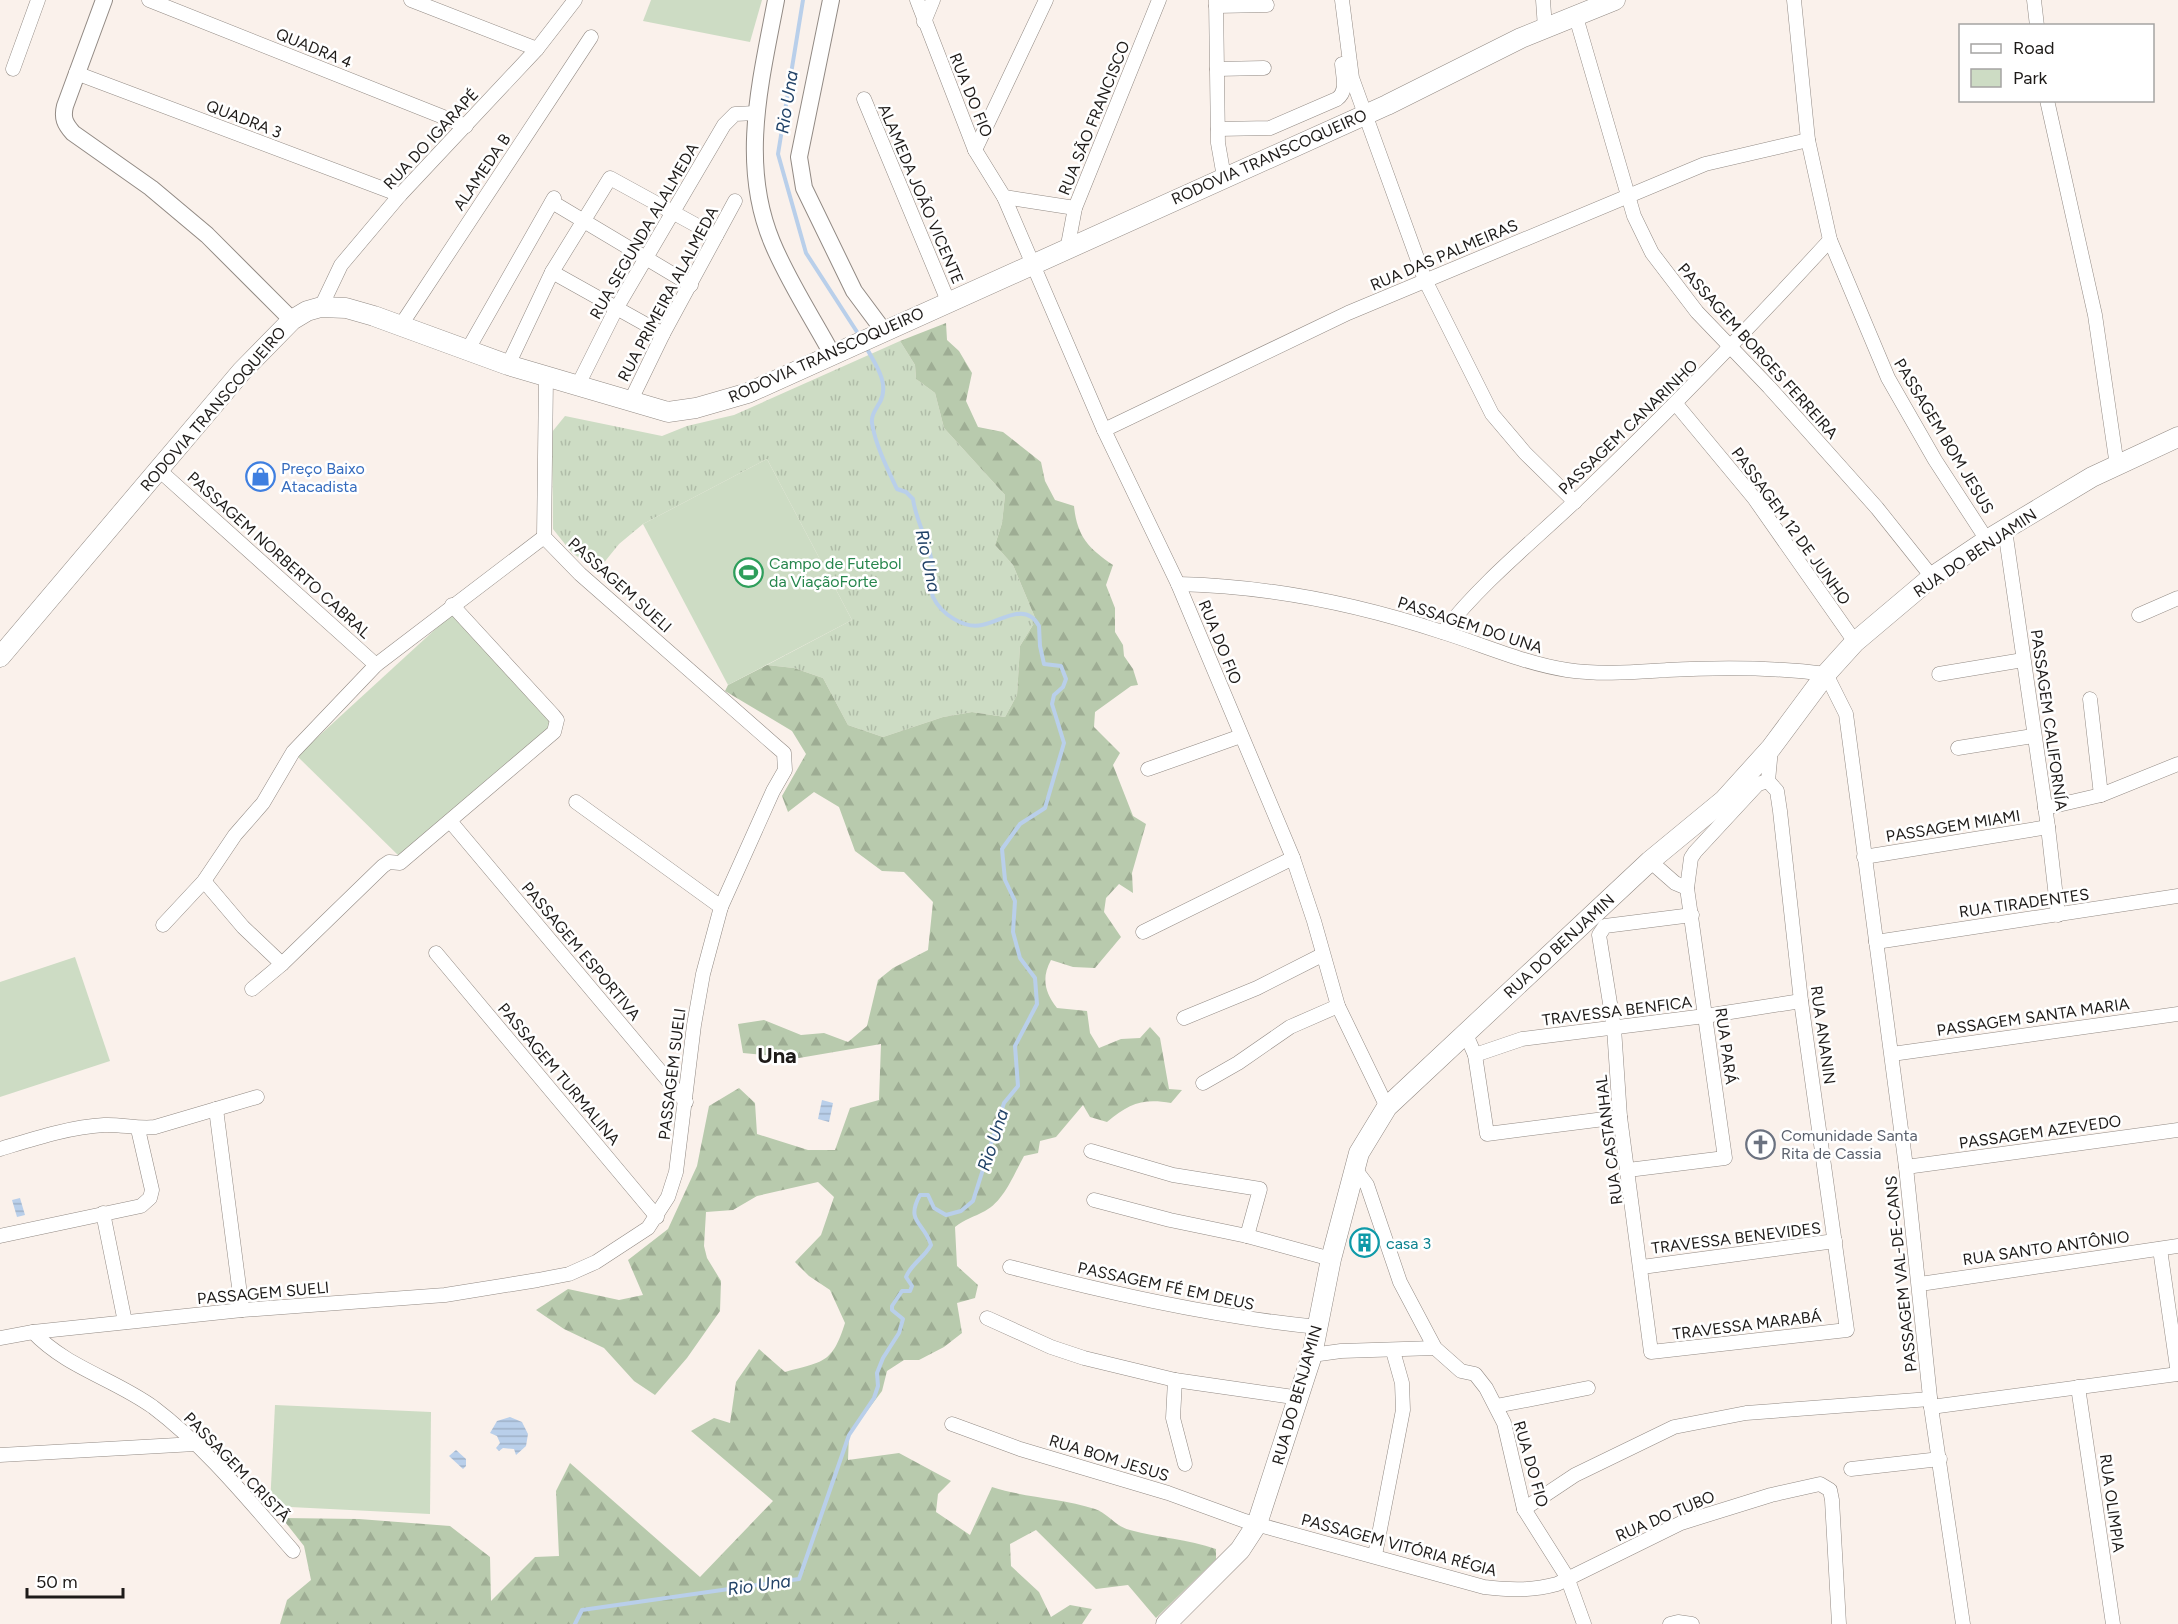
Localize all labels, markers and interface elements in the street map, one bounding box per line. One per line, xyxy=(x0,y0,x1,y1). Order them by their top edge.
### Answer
street label: QUADRA 4 xyxy=(273,24,355,72)
legend xyxy=(1959,24,2154,102)
text: Road xyxy=(2013,37,2054,59)
street label: RUA SÃO FRANCISCO xyxy=(1054,38,1134,198)
street label: RUA DO FIO xyxy=(946,50,996,140)
text: Park xyxy=(2013,67,2048,89)
water label: Rio Una xyxy=(771,68,803,135)
street label: RUA DO IGARAPÉ xyxy=(380,85,482,193)
street label: QUADRA 3 xyxy=(204,96,284,142)
street label: ALAMEDA JOÃO VICENTE xyxy=(874,101,968,287)
street label: RODOVIA TRANSCOQUEIRO xyxy=(1168,105,1370,209)
street label: ALAMEDA B xyxy=(449,130,515,214)
street label: RUA SEGUNDA ALALMEDA xyxy=(586,139,702,322)
street label: RUA PRIMEIRA ALALMEDA xyxy=(614,203,722,385)
street label: RUA DAS PALMEIRAS xyxy=(1367,215,1521,295)
street label: PASSAGEM BORGES FERREIRA xyxy=(1674,259,1842,443)
street label: RODOVIA TRANSCOQUEIRO xyxy=(725,303,927,407)
street label: RODOVIA TRANSCOQUEIRO xyxy=(136,323,290,495)
street label: PASSAGEM BOM JESUS xyxy=(1890,355,1998,517)
street label: PASSAGEM CANARINHO xyxy=(1554,356,1702,498)
street label: PASSAGEM 12 DE JUNHO xyxy=(1728,444,1854,608)
place label: Preço Baixo Atacadista xyxy=(281,459,365,496)
shop icon: Preço Baixo Atacadista xyxy=(244,461,276,493)
street label: PASSAGEM NORBERTO CABRAL xyxy=(184,468,375,643)
street label: RUA DO BENJAMIN xyxy=(1910,505,2040,601)
water label: Rio Una xyxy=(911,528,945,595)
street label: PASSAGEM SUELI xyxy=(564,534,676,636)
place label: Campo de Futebol da ViaçãoForte xyxy=(769,554,901,591)
sports icon: Campo de Futebol da ViaçãoForte xyxy=(732,556,764,588)
street label: PASSAGEM DO UNA xyxy=(1395,593,1545,657)
street label: RUA DO FIO xyxy=(1195,597,1245,687)
street label: PASSAGEM CALIFORNÍA xyxy=(2027,628,2071,812)
street label: PASSAGEM MIAMI xyxy=(1884,806,2022,846)
street label: PASSAGEM ESPORTIVA xyxy=(518,878,645,1024)
street label: RUA TIRADENTES xyxy=(1958,884,2090,922)
street label: RUA DO BENJAMIN xyxy=(1500,890,1618,1002)
street label: RUA ANANIN xyxy=(1807,985,1839,1085)
street label: TRAVESSA BENFICA xyxy=(1541,992,1693,1030)
street label: PASSAGEM SANTA MARIA xyxy=(1935,994,2131,1040)
street label: PASSAGEM TURMALINA xyxy=(494,999,624,1149)
street label: PASSAGEM SUELI xyxy=(654,1007,690,1141)
street label: RUA PARÁ xyxy=(1711,1007,1741,1086)
district label: Una xyxy=(757,1042,797,1069)
street label: RUA CASTANHAL xyxy=(1592,1073,1626,1206)
water label: Rio Una xyxy=(973,1106,1013,1174)
street label: PASSAGEM AZEVEDO xyxy=(1958,1111,2122,1153)
place label: Comunidade Santa Rita de Cassia xyxy=(1781,1126,1918,1163)
church icon: Comunidade Santa Rita de Cassia xyxy=(1744,1128,1776,1160)
street label: PASSAGEM VAL-DE-CANS xyxy=(1881,1175,1921,1373)
street label: TRAVESSA BENEVIDES xyxy=(1650,1218,1822,1258)
building icon: casa 3 xyxy=(1349,1227,1381,1259)
street label: RUA SANTO ANTÔNIO xyxy=(1962,1227,2130,1269)
place label: casa 3 xyxy=(1386,1234,1431,1253)
street label: PASSAGEM FÉ EM DEUS xyxy=(1076,1258,1256,1314)
street label: PASSAGEM SUELI xyxy=(196,1278,330,1308)
street label: TRAVESSA MARABÁ xyxy=(1671,1306,1823,1344)
street label: RUA DO BENJAMIN xyxy=(1268,1323,1326,1467)
street label: PASSAGEM CRISTÃ xyxy=(180,1408,294,1526)
street label: RUA DO FIO xyxy=(1510,1419,1552,1509)
street label: RUA BOM JESUS xyxy=(1047,1431,1171,1485)
street label: RUA OLIMPIA xyxy=(2096,1453,2128,1554)
street label: RUA DO TUBO xyxy=(1613,1487,1717,1545)
street label: PASSAGEM VITÓRIA RÉGIA xyxy=(1299,1510,1499,1580)
scale bar xyxy=(27,1561,123,1599)
water label: Rio Una xyxy=(726,1570,793,1600)
text: 50 m xyxy=(36,1571,78,1593)

